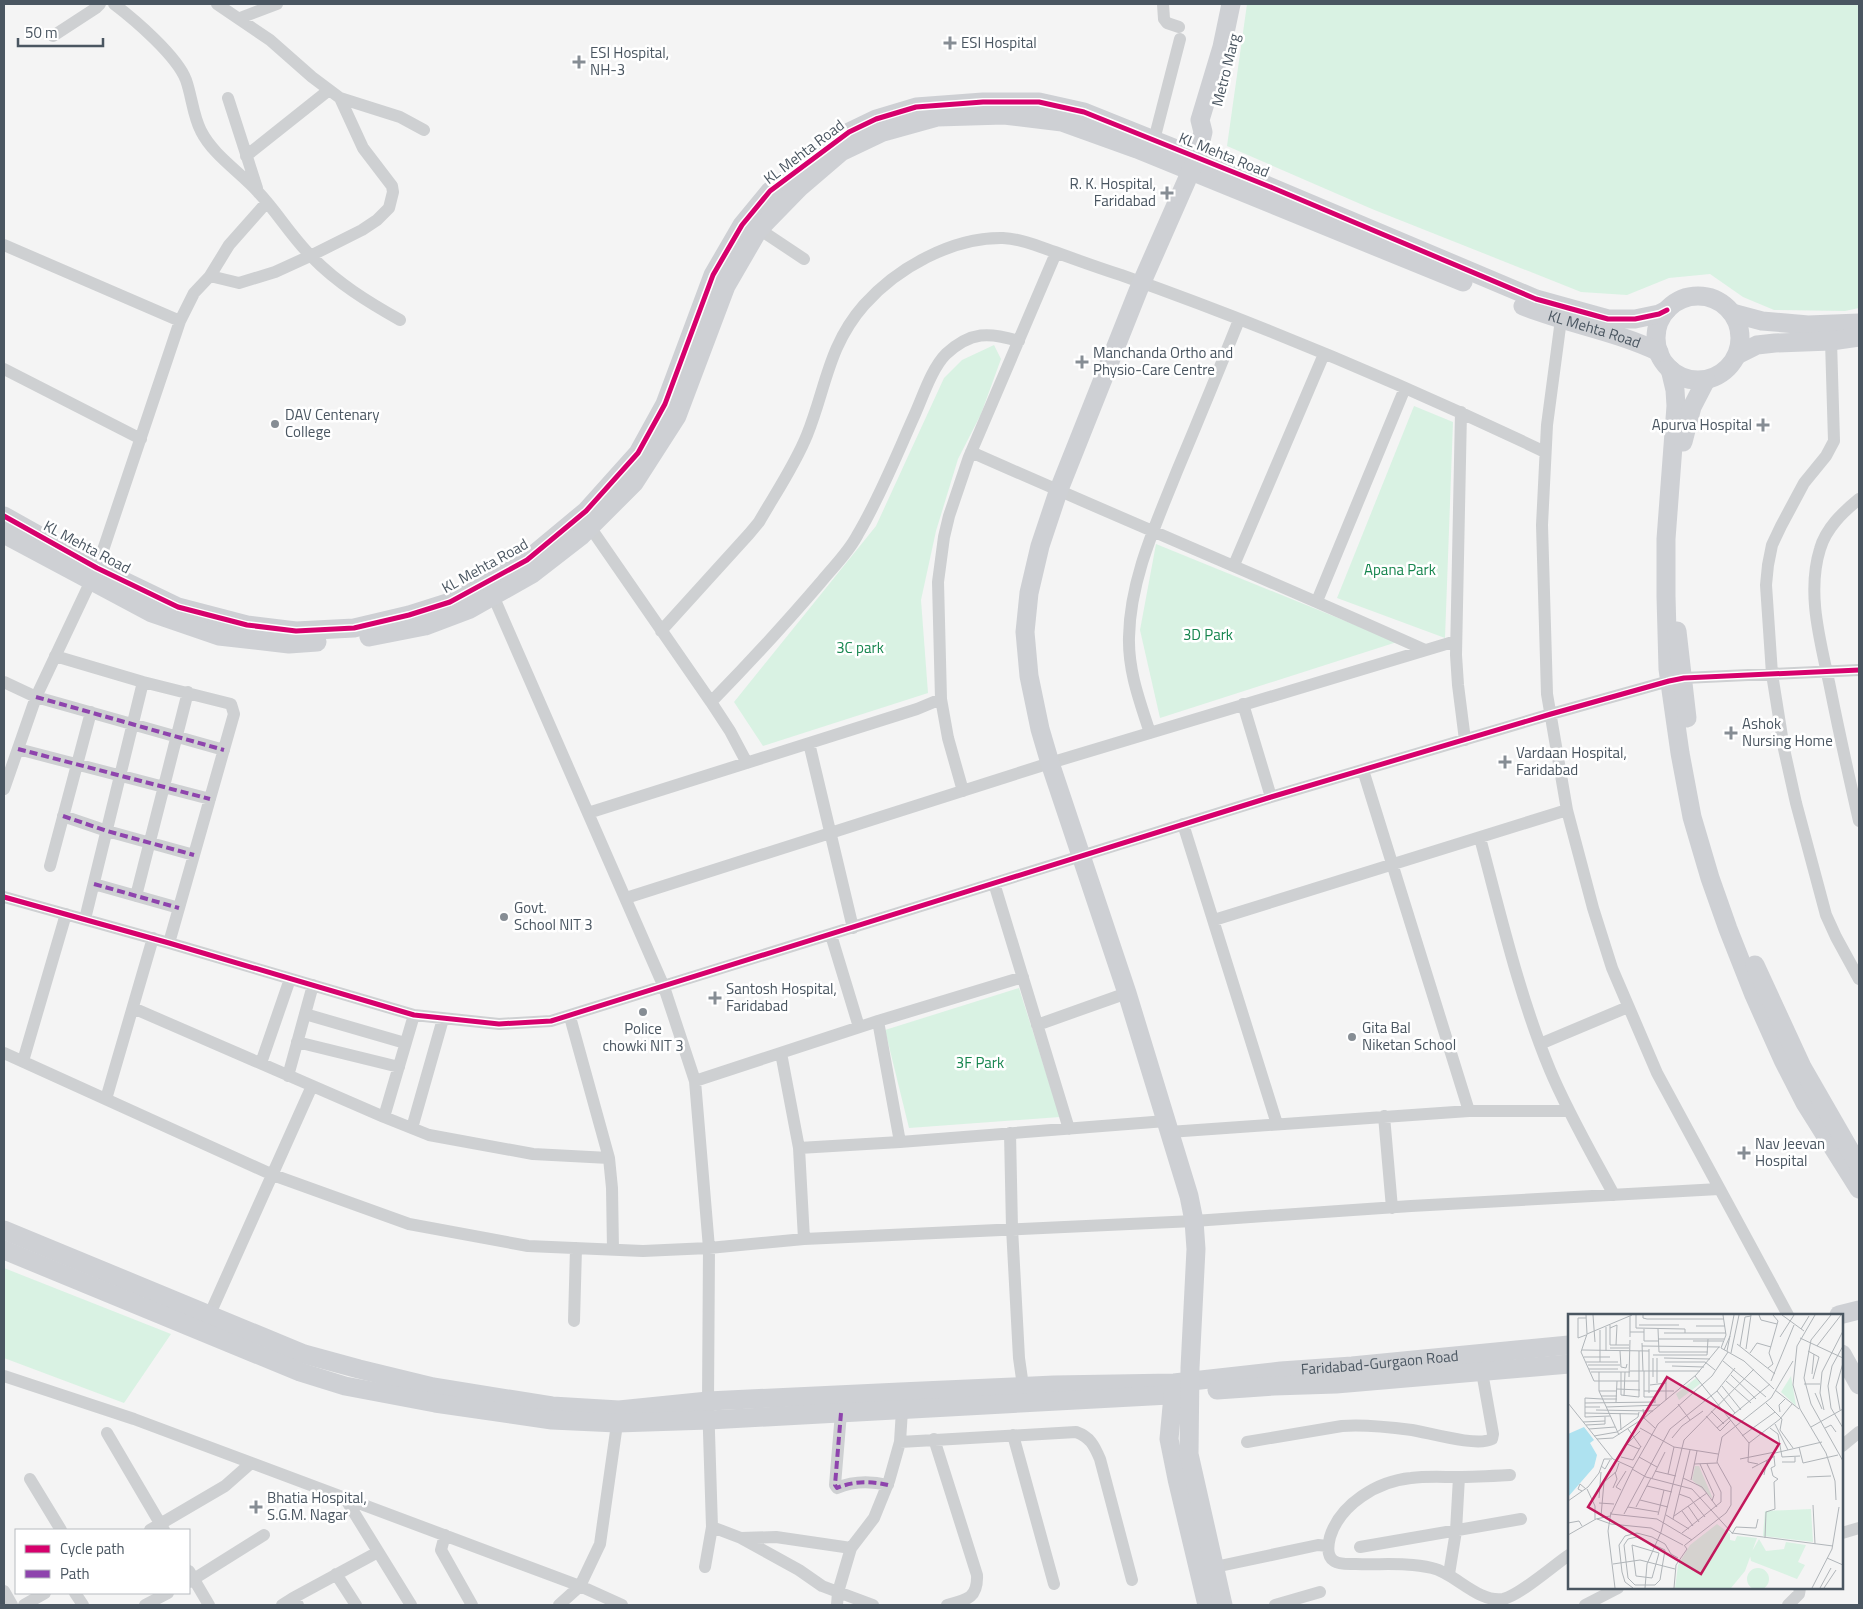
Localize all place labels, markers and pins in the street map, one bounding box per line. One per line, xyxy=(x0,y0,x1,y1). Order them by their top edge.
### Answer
place label: ESI Hospital xyxy=(961,31,1037,54)
marker: ESI Hospital xyxy=(943,36,957,50)
place label: ESI Hospital, NH-3 xyxy=(590,41,669,81)
marker: ESI Hospital, NH-3 xyxy=(572,55,586,69)
place label: R. K. Hospital, Faridabad xyxy=(1069,172,1156,212)
marker: R. K. Hospital, Faridabad xyxy=(1160,186,1174,200)
place label: Manchanda Ortho and Physio-Care Centre xyxy=(1093,341,1233,381)
marker: Manchanda Ortho and Physio-Care Centre xyxy=(1075,355,1089,369)
place label: DAV Centenary College xyxy=(285,403,379,443)
place label: Apurva Hospital xyxy=(1652,413,1752,436)
marker: DAV Centenary College xyxy=(269,418,281,430)
marker: Apurva Hospital xyxy=(1756,418,1770,432)
place label: Ashok Nursing Home xyxy=(1742,712,1833,752)
marker: Ashok Nursing Home xyxy=(1724,726,1738,740)
place label: Vardaan Hospital, Faridabad xyxy=(1516,741,1627,781)
marker: Vardaan Hospital, Faridabad xyxy=(1498,755,1512,769)
place label: Govt. School NIT 3 xyxy=(514,896,593,936)
marker: Govt. School NIT 3 xyxy=(498,911,510,923)
place label: Santosh Hospital, Faridabad xyxy=(726,977,837,1017)
marker: Santosh Hospital, Faridabad xyxy=(708,991,722,1005)
marker: Police chowki NIT 3 xyxy=(637,1006,649,1018)
place label: Gita Bal Niketan School xyxy=(1362,1016,1456,1056)
place label: Police chowki NIT 3 xyxy=(602,1017,684,1057)
marker: Gita Bal Niketan School xyxy=(1346,1031,1358,1043)
place label: Nav Jeevan Hospital xyxy=(1755,1132,1825,1172)
marker: Nav Jeevan Hospital xyxy=(1737,1146,1751,1160)
place label: Bhatia Hospital, S.G.M. Nagar xyxy=(267,1486,367,1526)
marker: Bhatia Hospital, S.G.M. Nagar xyxy=(249,1500,263,1514)

